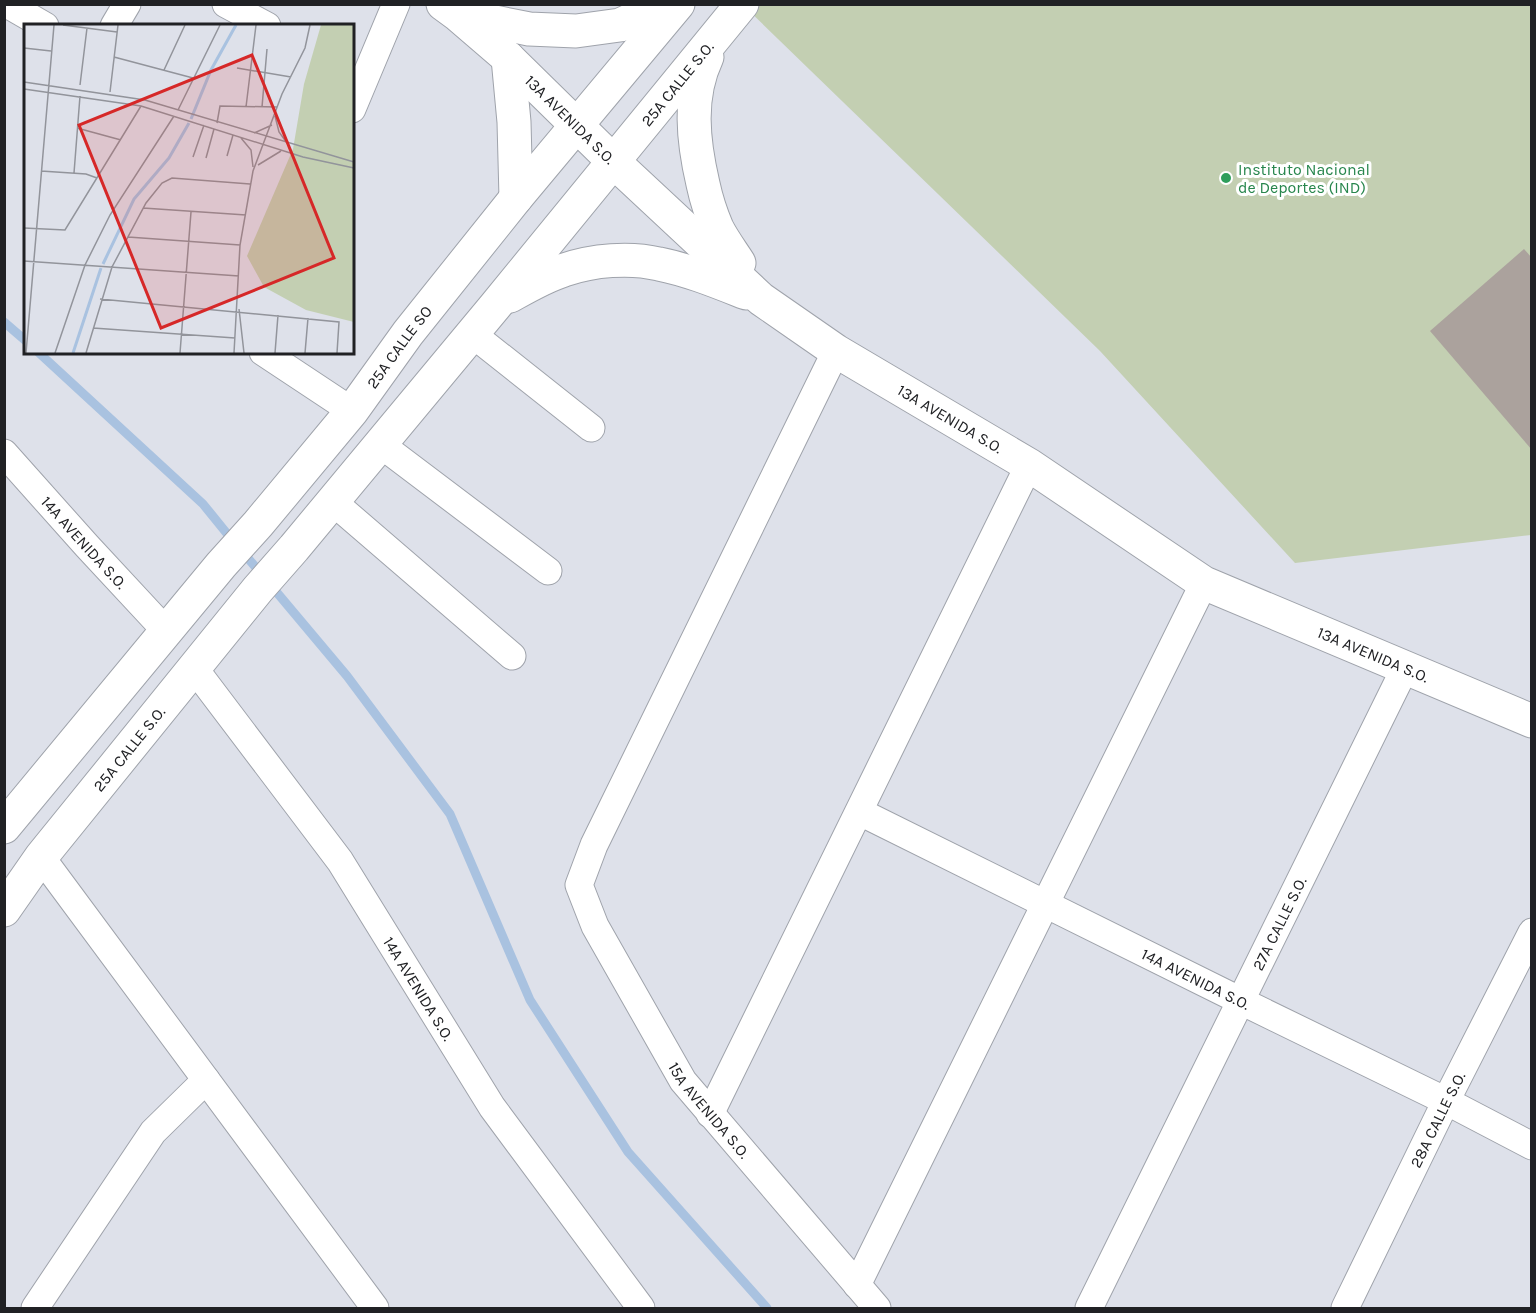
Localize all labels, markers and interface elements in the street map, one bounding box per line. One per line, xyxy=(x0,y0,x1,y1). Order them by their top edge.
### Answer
inset map xyxy=(24,24,354,354)
street label: 25A CALLE S.O. xyxy=(637,38,718,130)
street label: 13A AVENIDA S.O. xyxy=(521,71,619,168)
place label: Instituto Nacional de Deportes (IND) xyxy=(1238,160,1370,197)
marker: Instituto Nacional de Deportes (IND) xyxy=(1219,171,1233,185)
street label: 25A CALLE SO xyxy=(362,302,436,392)
street label: 13A AVENIDA S.O. xyxy=(894,380,1006,458)
street label: 14A AVENIDA S.O. xyxy=(37,492,131,593)
street label: 13A AVENIDA S.O. xyxy=(1314,623,1432,687)
street label: 25A CALLE S.O. xyxy=(89,703,169,795)
street label: 27A CALLE S.O. xyxy=(1248,873,1311,974)
street label: 14A AVENIDA S.O. xyxy=(379,933,458,1044)
street label: 14A AVENIDA S.O. xyxy=(1138,944,1253,1014)
street label: 15A AVENIDA S.O. xyxy=(664,1059,754,1162)
street label: 28A CALLE S.O. xyxy=(1406,1068,1469,1171)

